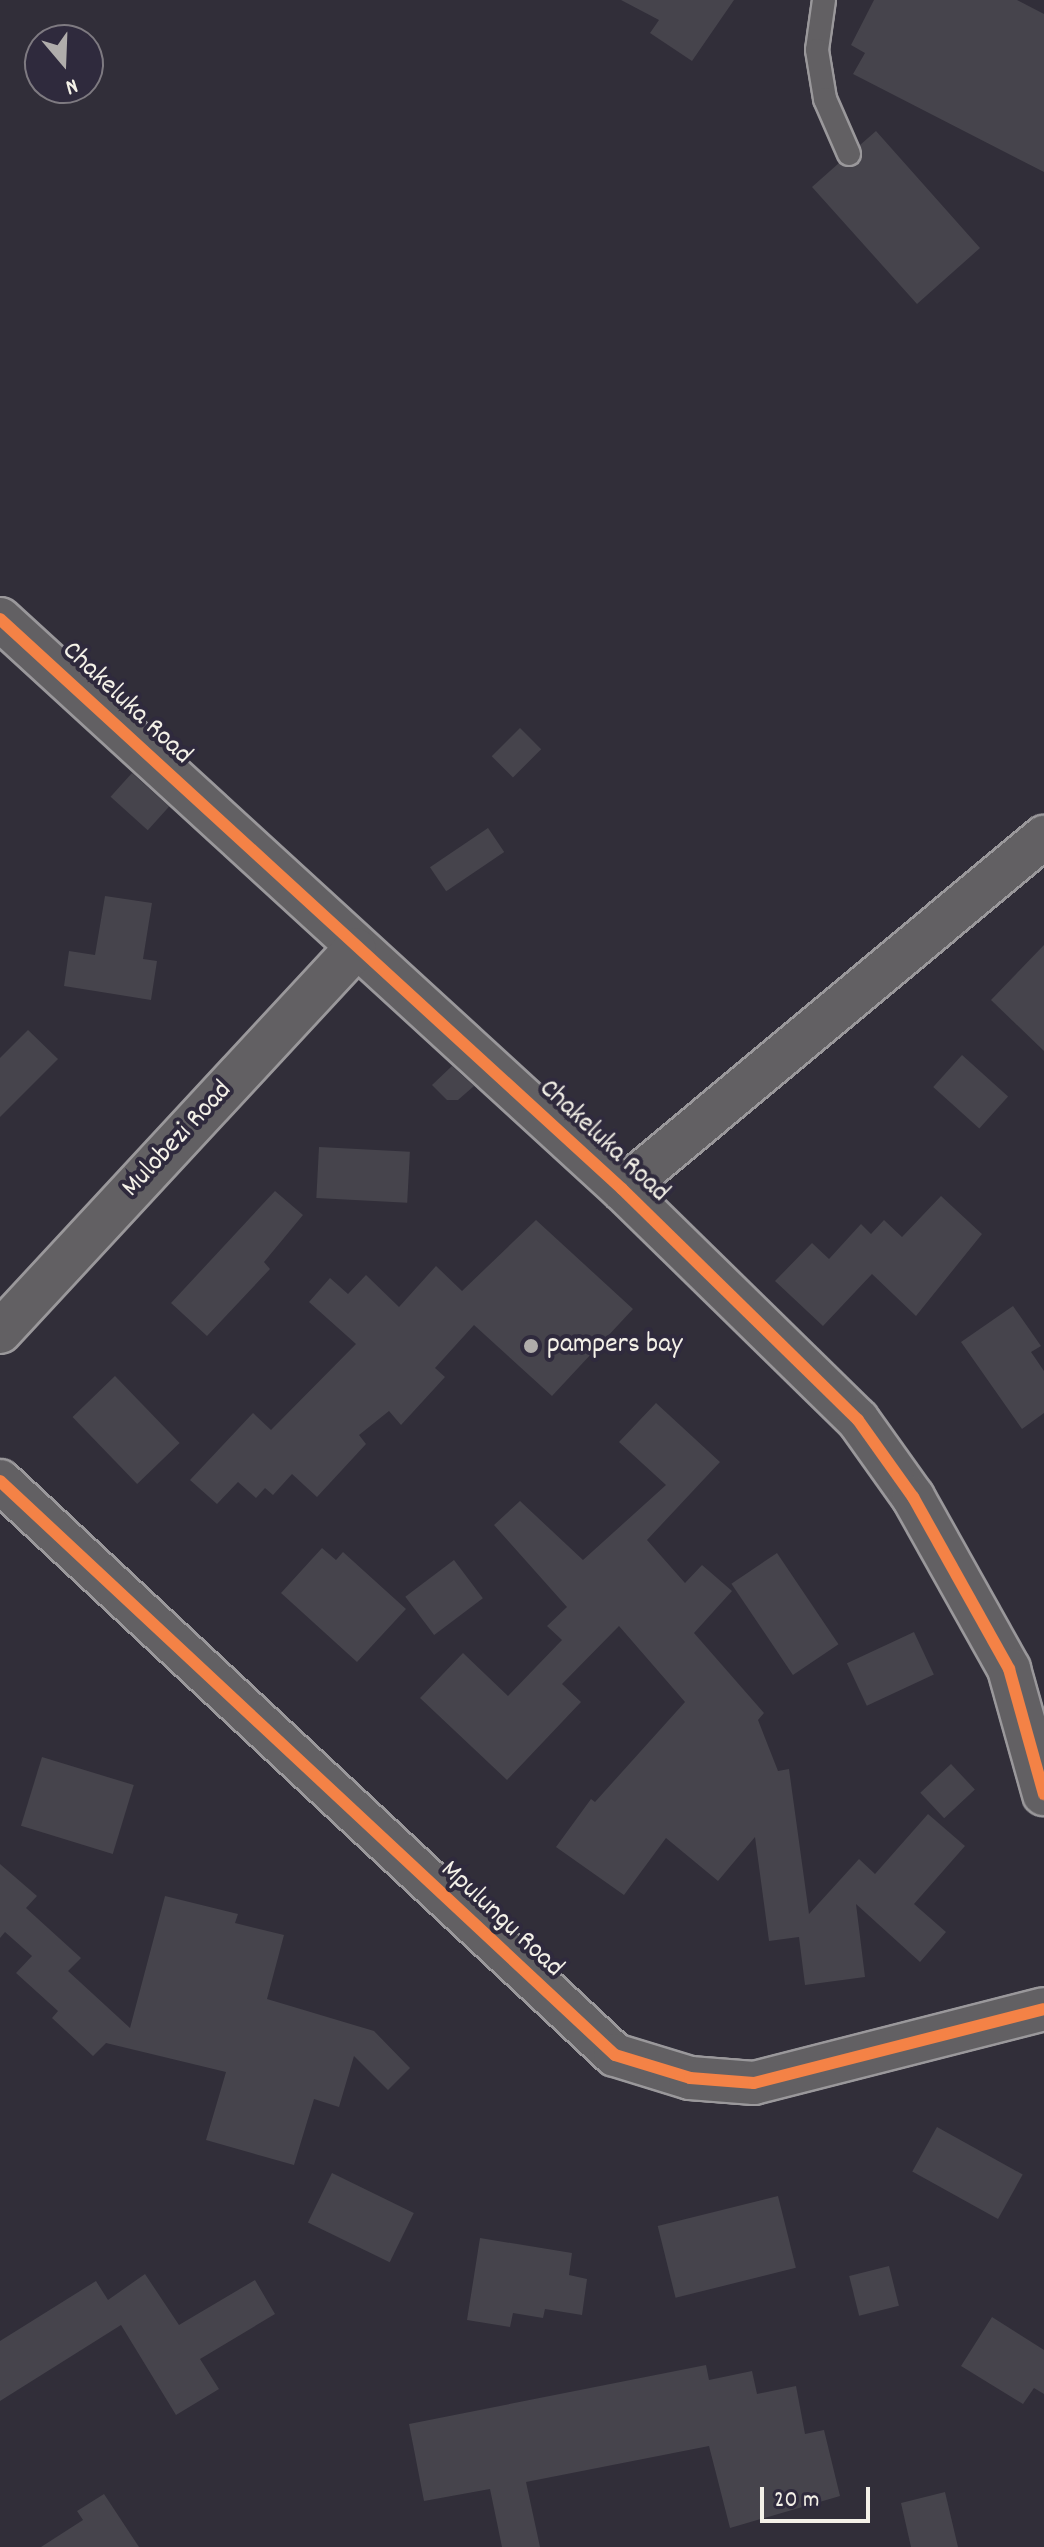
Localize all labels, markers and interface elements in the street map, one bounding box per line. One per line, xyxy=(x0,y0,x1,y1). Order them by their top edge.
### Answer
north arrow xyxy=(24,24,104,104)
text: N xyxy=(61,69,82,102)
street label: Chakeluka Road xyxy=(54,635,198,773)
street label: Chakeluka Road xyxy=(531,1073,675,1211)
street label: Mulobezi Road xyxy=(116,1075,240,1205)
place label: pampers bay xyxy=(547,1329,683,1363)
marker: pampers bay xyxy=(522,1337,540,1355)
street label: Mpulungu Road xyxy=(432,1854,570,1986)
scale bar xyxy=(764,2471,874,2521)
text: 20 m xyxy=(774,2484,820,2518)

